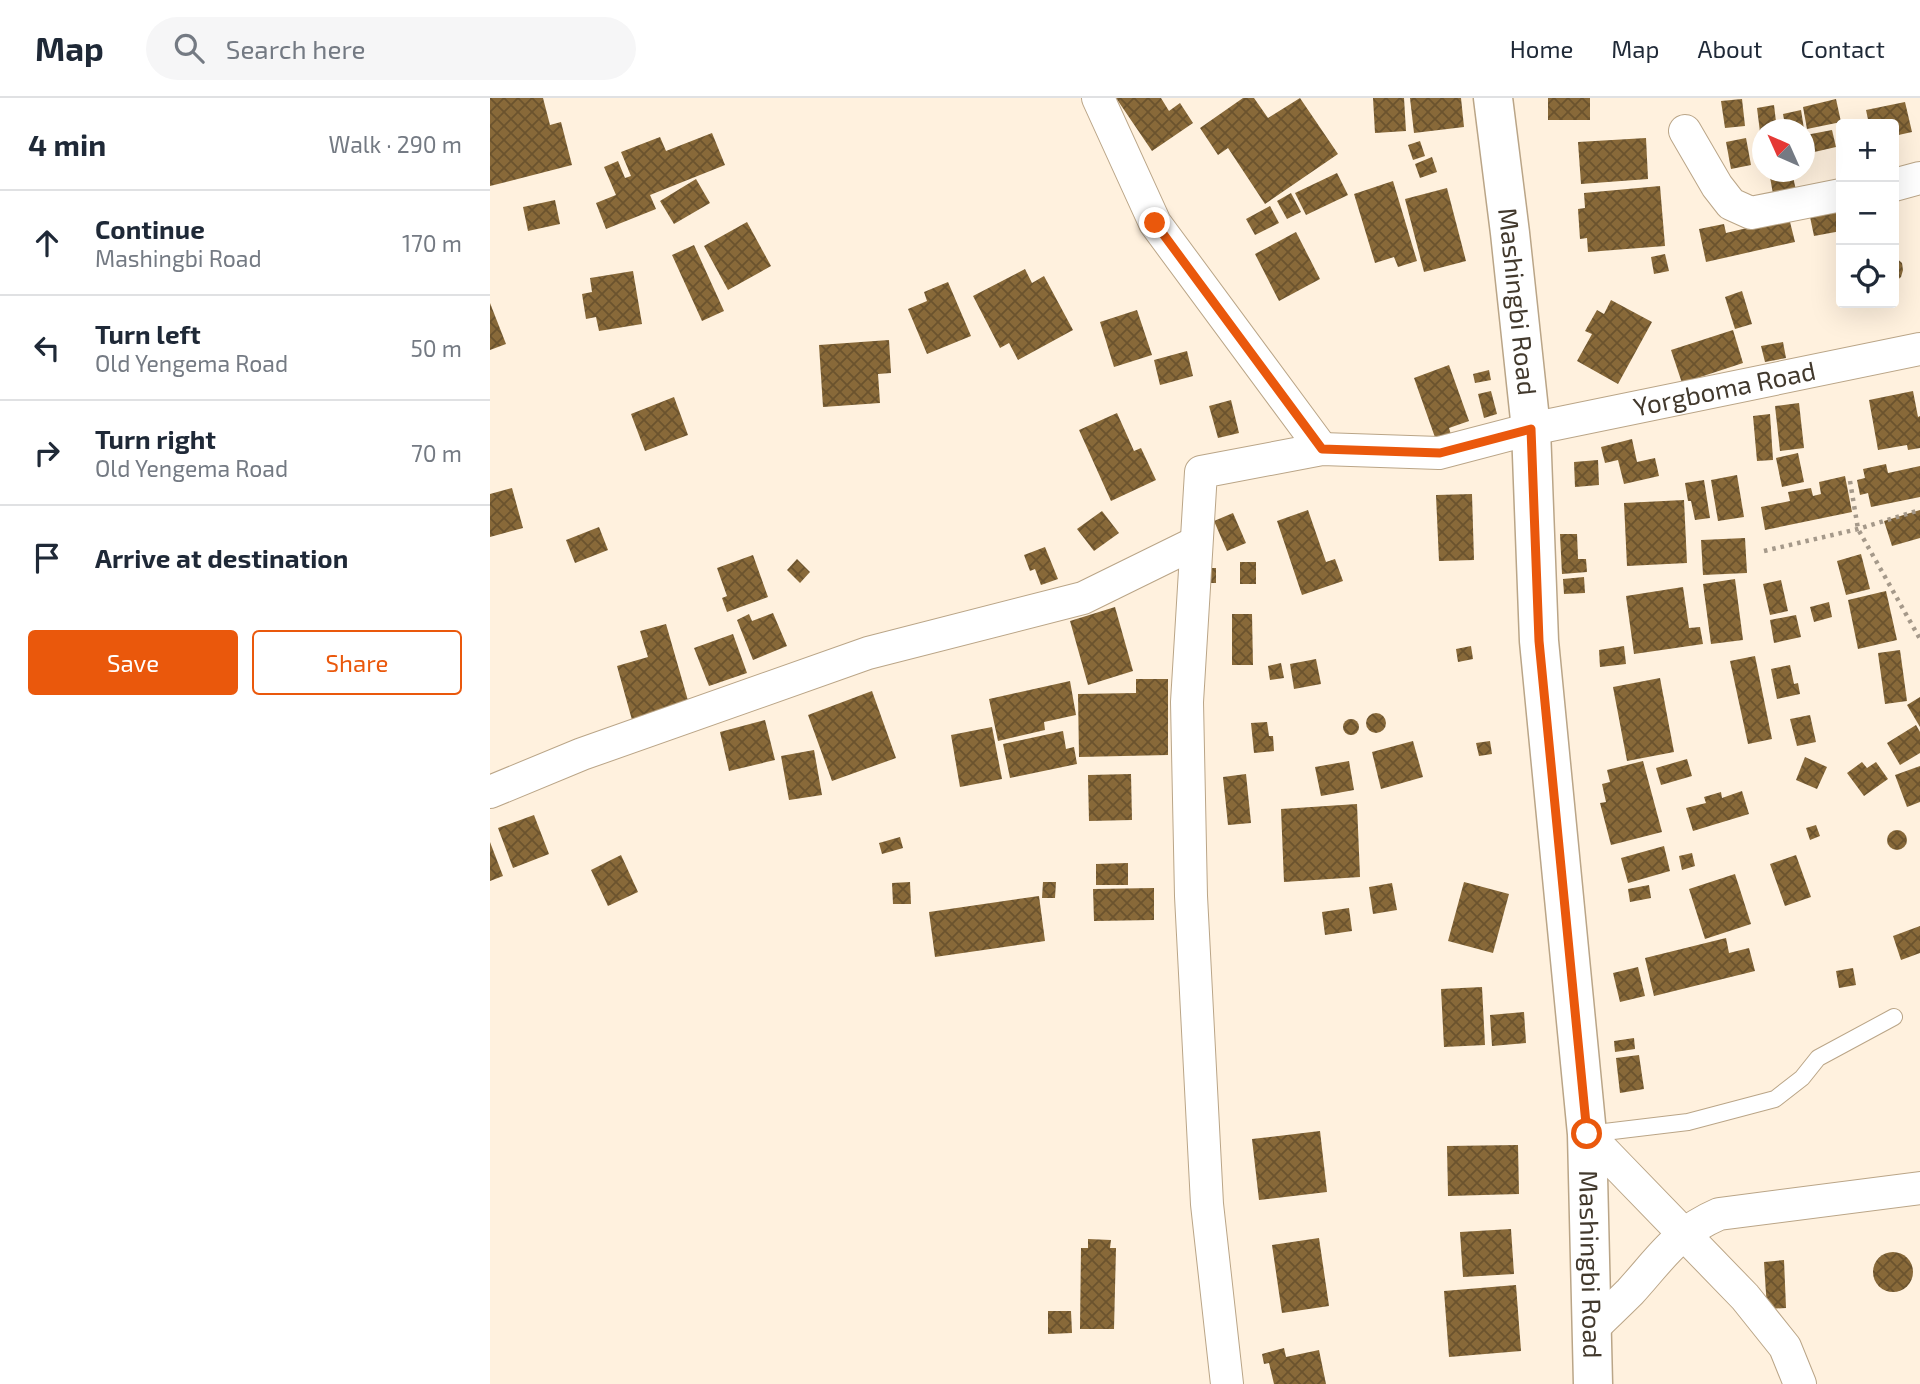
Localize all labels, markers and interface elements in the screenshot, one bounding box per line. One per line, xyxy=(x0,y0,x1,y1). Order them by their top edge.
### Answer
search box xyxy=(146,17,636,80)
text: Map xyxy=(35,28,104,68)
icon: search xyxy=(170,29,208,67)
text: Search here xyxy=(226,33,365,64)
text: Home xyxy=(1510,34,1573,63)
text: Map xyxy=(1611,34,1659,63)
text: About xyxy=(1697,34,1763,63)
text: Contact xyxy=(1801,34,1885,63)
north arrow xyxy=(1752,119,1815,182)
map controls xyxy=(1836,119,1899,308)
button: + xyxy=(1836,119,1899,182)
text: 4 min xyxy=(28,126,106,162)
text: Walk · 290 m xyxy=(329,130,462,158)
button: − xyxy=(1836,182,1899,245)
street label: Mashingbi Road xyxy=(1493,206,1544,397)
route end xyxy=(1139,207,1170,238)
text: Continue xyxy=(95,213,205,244)
icon: ahead xyxy=(28,224,66,262)
text: 170 m xyxy=(402,229,462,257)
text: Mashingbi Road xyxy=(95,244,262,272)
button: locate xyxy=(1836,245,1899,308)
text: Turn left xyxy=(95,318,201,349)
icon: left xyxy=(28,329,66,367)
text: 50 m xyxy=(411,334,462,362)
text: Old Yengema Road xyxy=(95,349,288,377)
street label: Yorgboma Road xyxy=(1631,354,1818,422)
text: Turn right xyxy=(95,423,216,454)
icon: right xyxy=(28,434,66,472)
text: 70 m xyxy=(411,439,462,467)
text: Old Yengema Road xyxy=(95,454,288,482)
icon: arrive xyxy=(28,539,66,577)
text: Arrive at destination xyxy=(95,542,348,573)
button: Save xyxy=(28,630,238,695)
button: Share xyxy=(252,630,462,695)
route start xyxy=(1571,1118,1602,1149)
street label: Mashingbi Road xyxy=(1574,1170,1609,1359)

